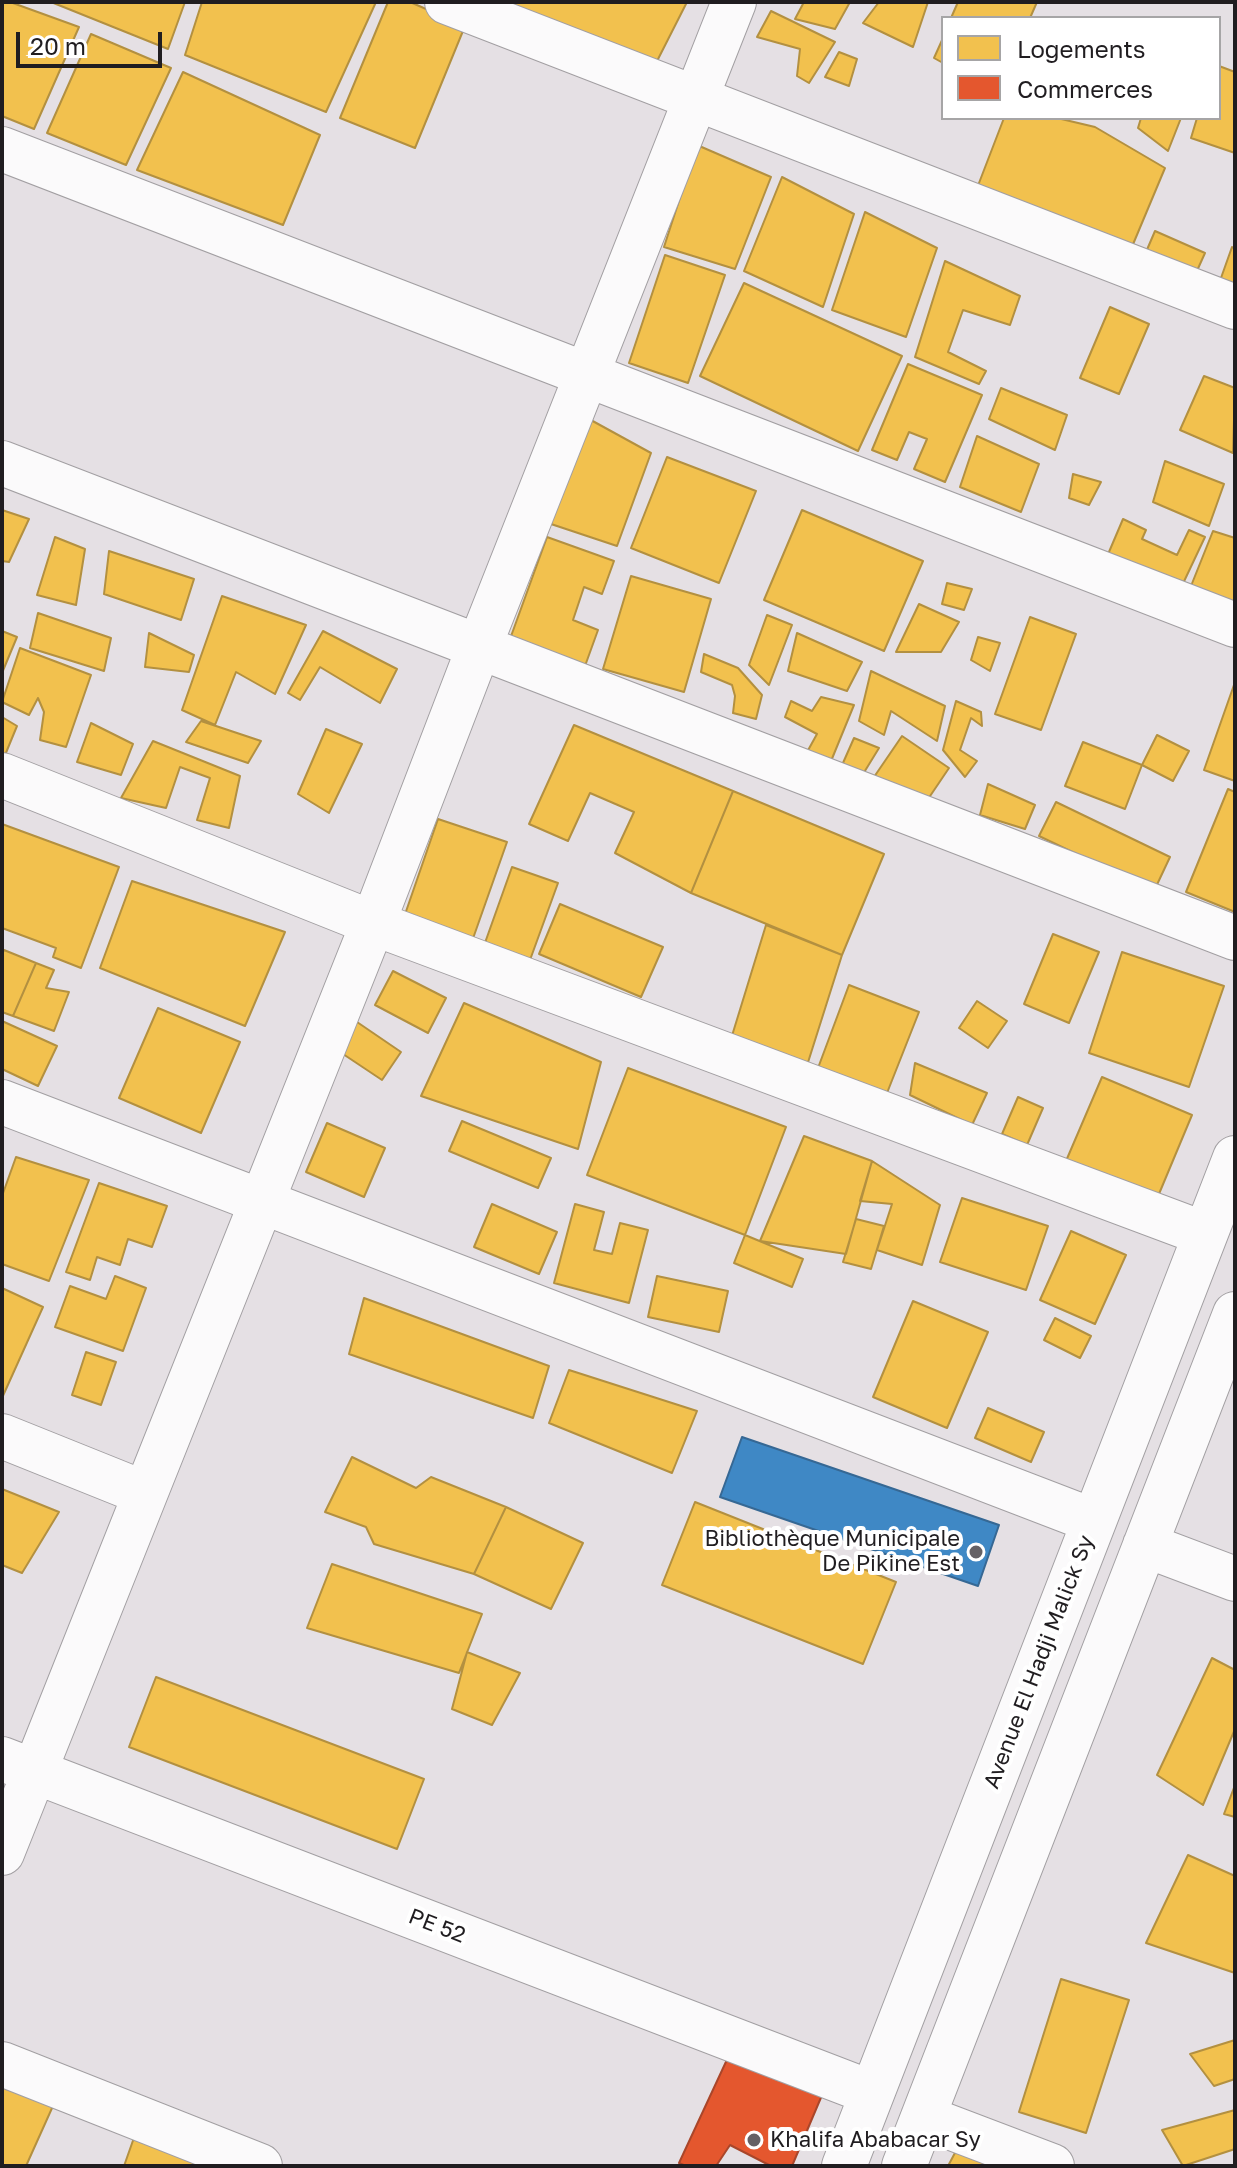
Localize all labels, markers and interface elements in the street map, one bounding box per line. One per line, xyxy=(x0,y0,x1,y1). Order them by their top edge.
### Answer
scale bar xyxy=(20,16,166,66)
legend xyxy=(941,16,1221,120)
text: 20 m xyxy=(30,31,86,60)
text: Logements xyxy=(1017,34,1146,63)
text: Commerces xyxy=(1017,74,1153,103)
place label: Bibliothèque Municipale De Pikine Est xyxy=(704,1526,960,1578)
street label: Avenue El Hadji Malick Sy xyxy=(978,1531,1100,1793)
marker: Bibliothèque Municipale De Pikine Est xyxy=(967,1543,985,1561)
street label: PE 52 xyxy=(405,1903,469,1949)
place label: Khalifa Ababacar Sy xyxy=(770,2127,981,2153)
marker: Khalifa Ababacar Sy xyxy=(745,2131,763,2149)

